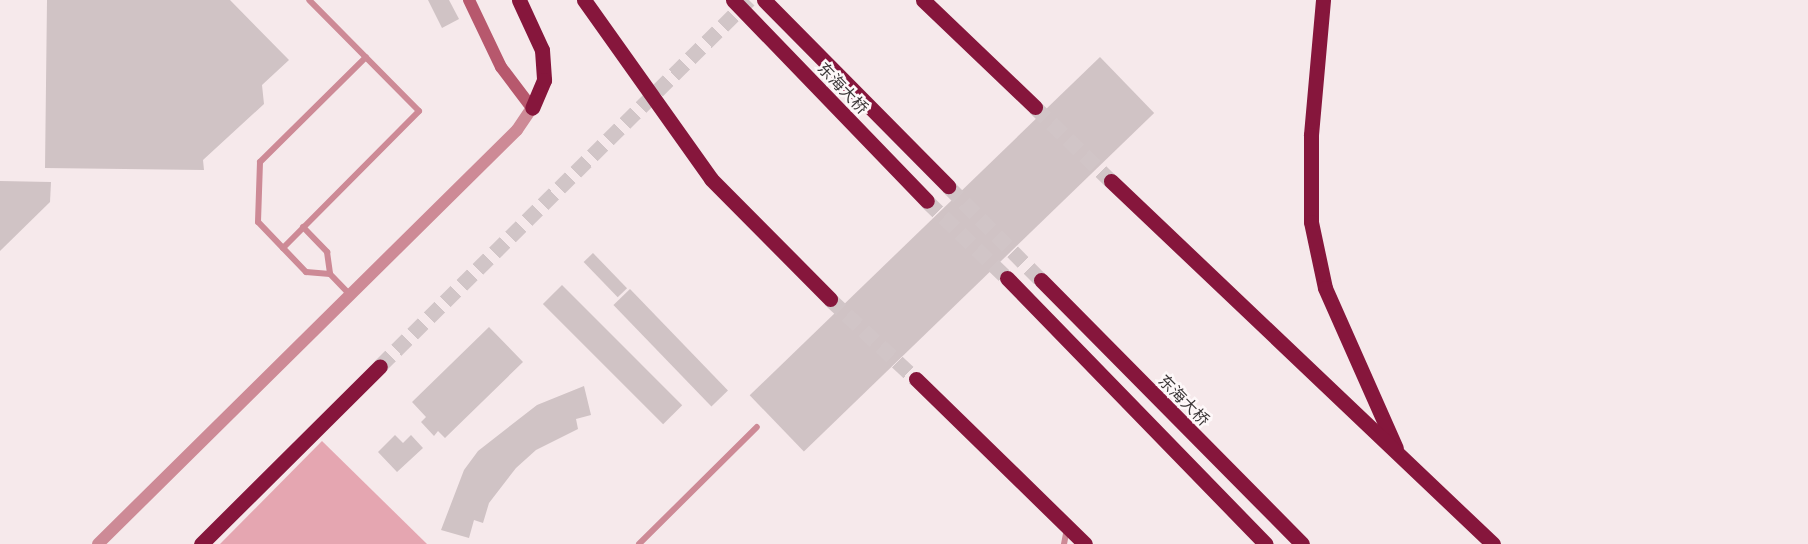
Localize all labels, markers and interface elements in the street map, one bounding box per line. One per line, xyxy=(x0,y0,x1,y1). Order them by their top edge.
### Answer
street label: 东海大桥 xyxy=(814,58,872,118)
street label: 东海大桥 xyxy=(1155,371,1213,429)

